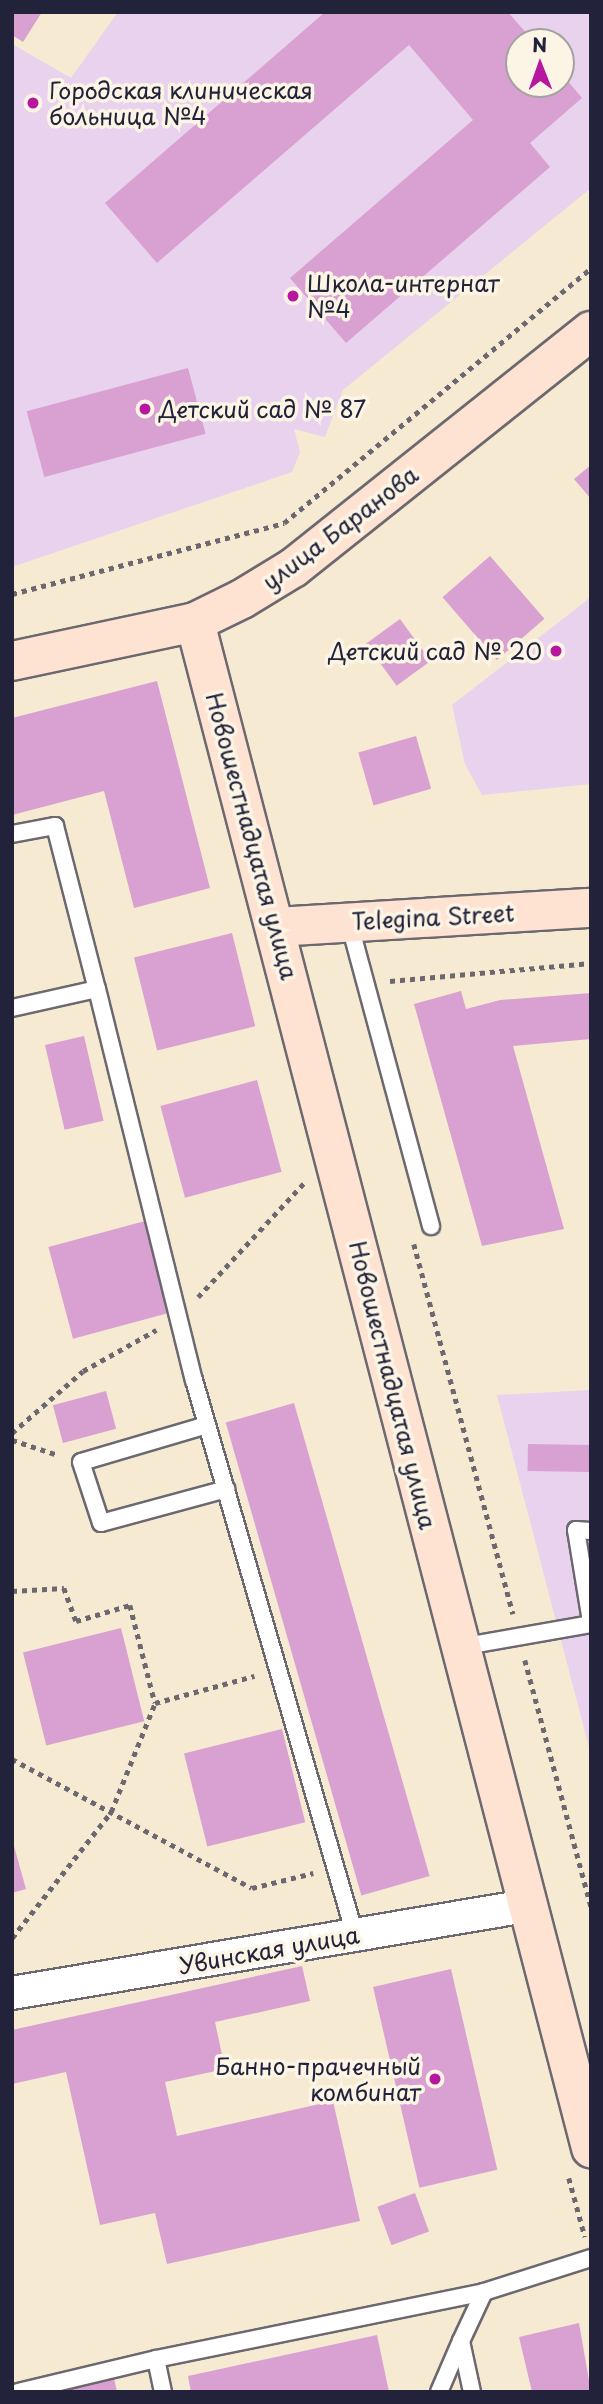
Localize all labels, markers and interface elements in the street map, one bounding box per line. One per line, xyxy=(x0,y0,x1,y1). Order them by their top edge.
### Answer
north arrow xyxy=(505,28,575,98)
text: N xyxy=(532,30,547,58)
place label: Городская клиническая больница №4 xyxy=(49,76,314,130)
marker: Городская клиническая больница №4 xyxy=(23,93,43,113)
place label: Школа-интернат №4 xyxy=(307,269,499,323)
marker: Школа-интернат №4 xyxy=(285,288,301,304)
place label: Детский сад № 87 xyxy=(159,395,368,423)
marker: Детский сад № 87 xyxy=(137,401,153,417)
street label: улица Баранова xyxy=(257,460,423,596)
place label: Детский сад № 20 xyxy=(327,637,542,665)
marker: Детский сад № 20 xyxy=(548,643,564,659)
street label: Новошестнадцатая улица xyxy=(200,689,304,983)
street label: Telegina Street xyxy=(350,899,516,935)
street label: Новошестнадцатая улица xyxy=(344,1238,442,1532)
street label: Увинская улица xyxy=(176,1920,362,1980)
place label: Банно-прачечный комбинат xyxy=(215,2052,421,2106)
marker: Банно-прачечный комбинат xyxy=(427,2071,443,2087)

